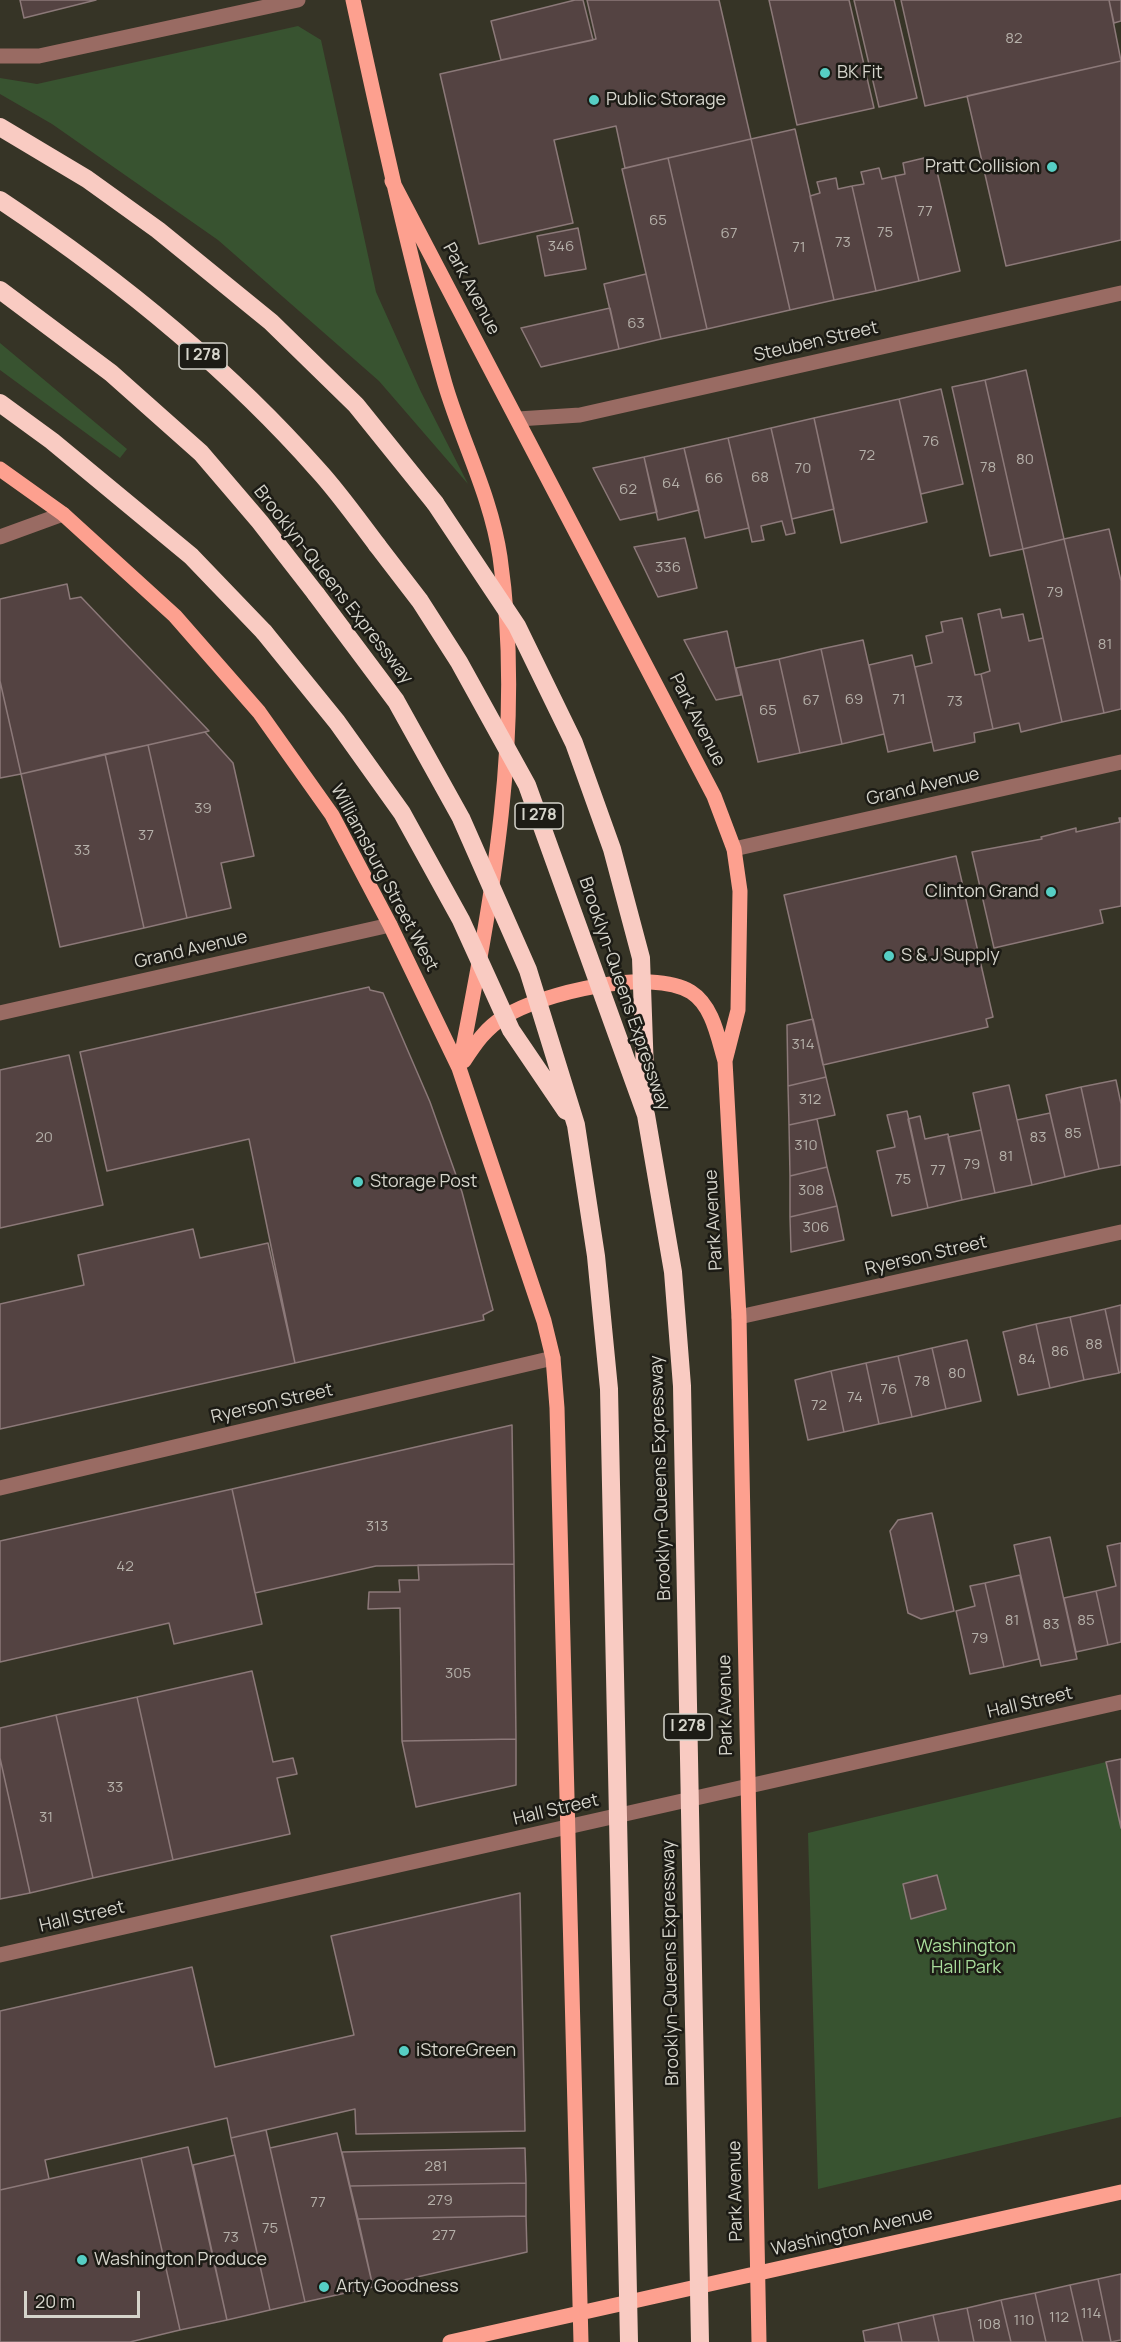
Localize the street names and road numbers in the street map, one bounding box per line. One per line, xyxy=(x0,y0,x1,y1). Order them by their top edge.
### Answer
street label: Park Avenue xyxy=(438,239,504,339)
street label: Steuben Street xyxy=(752,317,880,367)
road number: I 278 xyxy=(179,343,227,369)
street label: Brooklyn-Queens Expressway xyxy=(249,482,417,688)
street label: Park Avenue xyxy=(664,670,730,770)
street label: Grand Avenue xyxy=(864,764,982,810)
street label: Williamsburg Street West xyxy=(325,781,443,975)
road number: I 278 xyxy=(515,803,563,829)
street label: Brooklyn-Queens Expressway xyxy=(574,874,674,1114)
street label: Grand Avenue xyxy=(132,927,250,973)
street label: Park Avenue xyxy=(701,1169,727,1271)
street label: Ryerson Street xyxy=(863,1231,989,1281)
street label: Brooklyn-Queens Expressway xyxy=(646,1355,676,1601)
street label: Ryerson Street xyxy=(209,1379,335,1429)
street label: Park Avenue xyxy=(714,1654,738,1756)
street label: Hall Street xyxy=(985,1683,1075,1723)
road number: I 278 xyxy=(664,1714,712,1740)
street label: Hall Street xyxy=(511,1790,601,1830)
street label: Brooklyn-Queens Expressway xyxy=(658,1840,684,2086)
street label: Hall Street xyxy=(37,1897,127,1937)
street label: Park Avenue xyxy=(724,2140,748,2242)
street label: Washington Avenue xyxy=(769,2203,935,2261)

